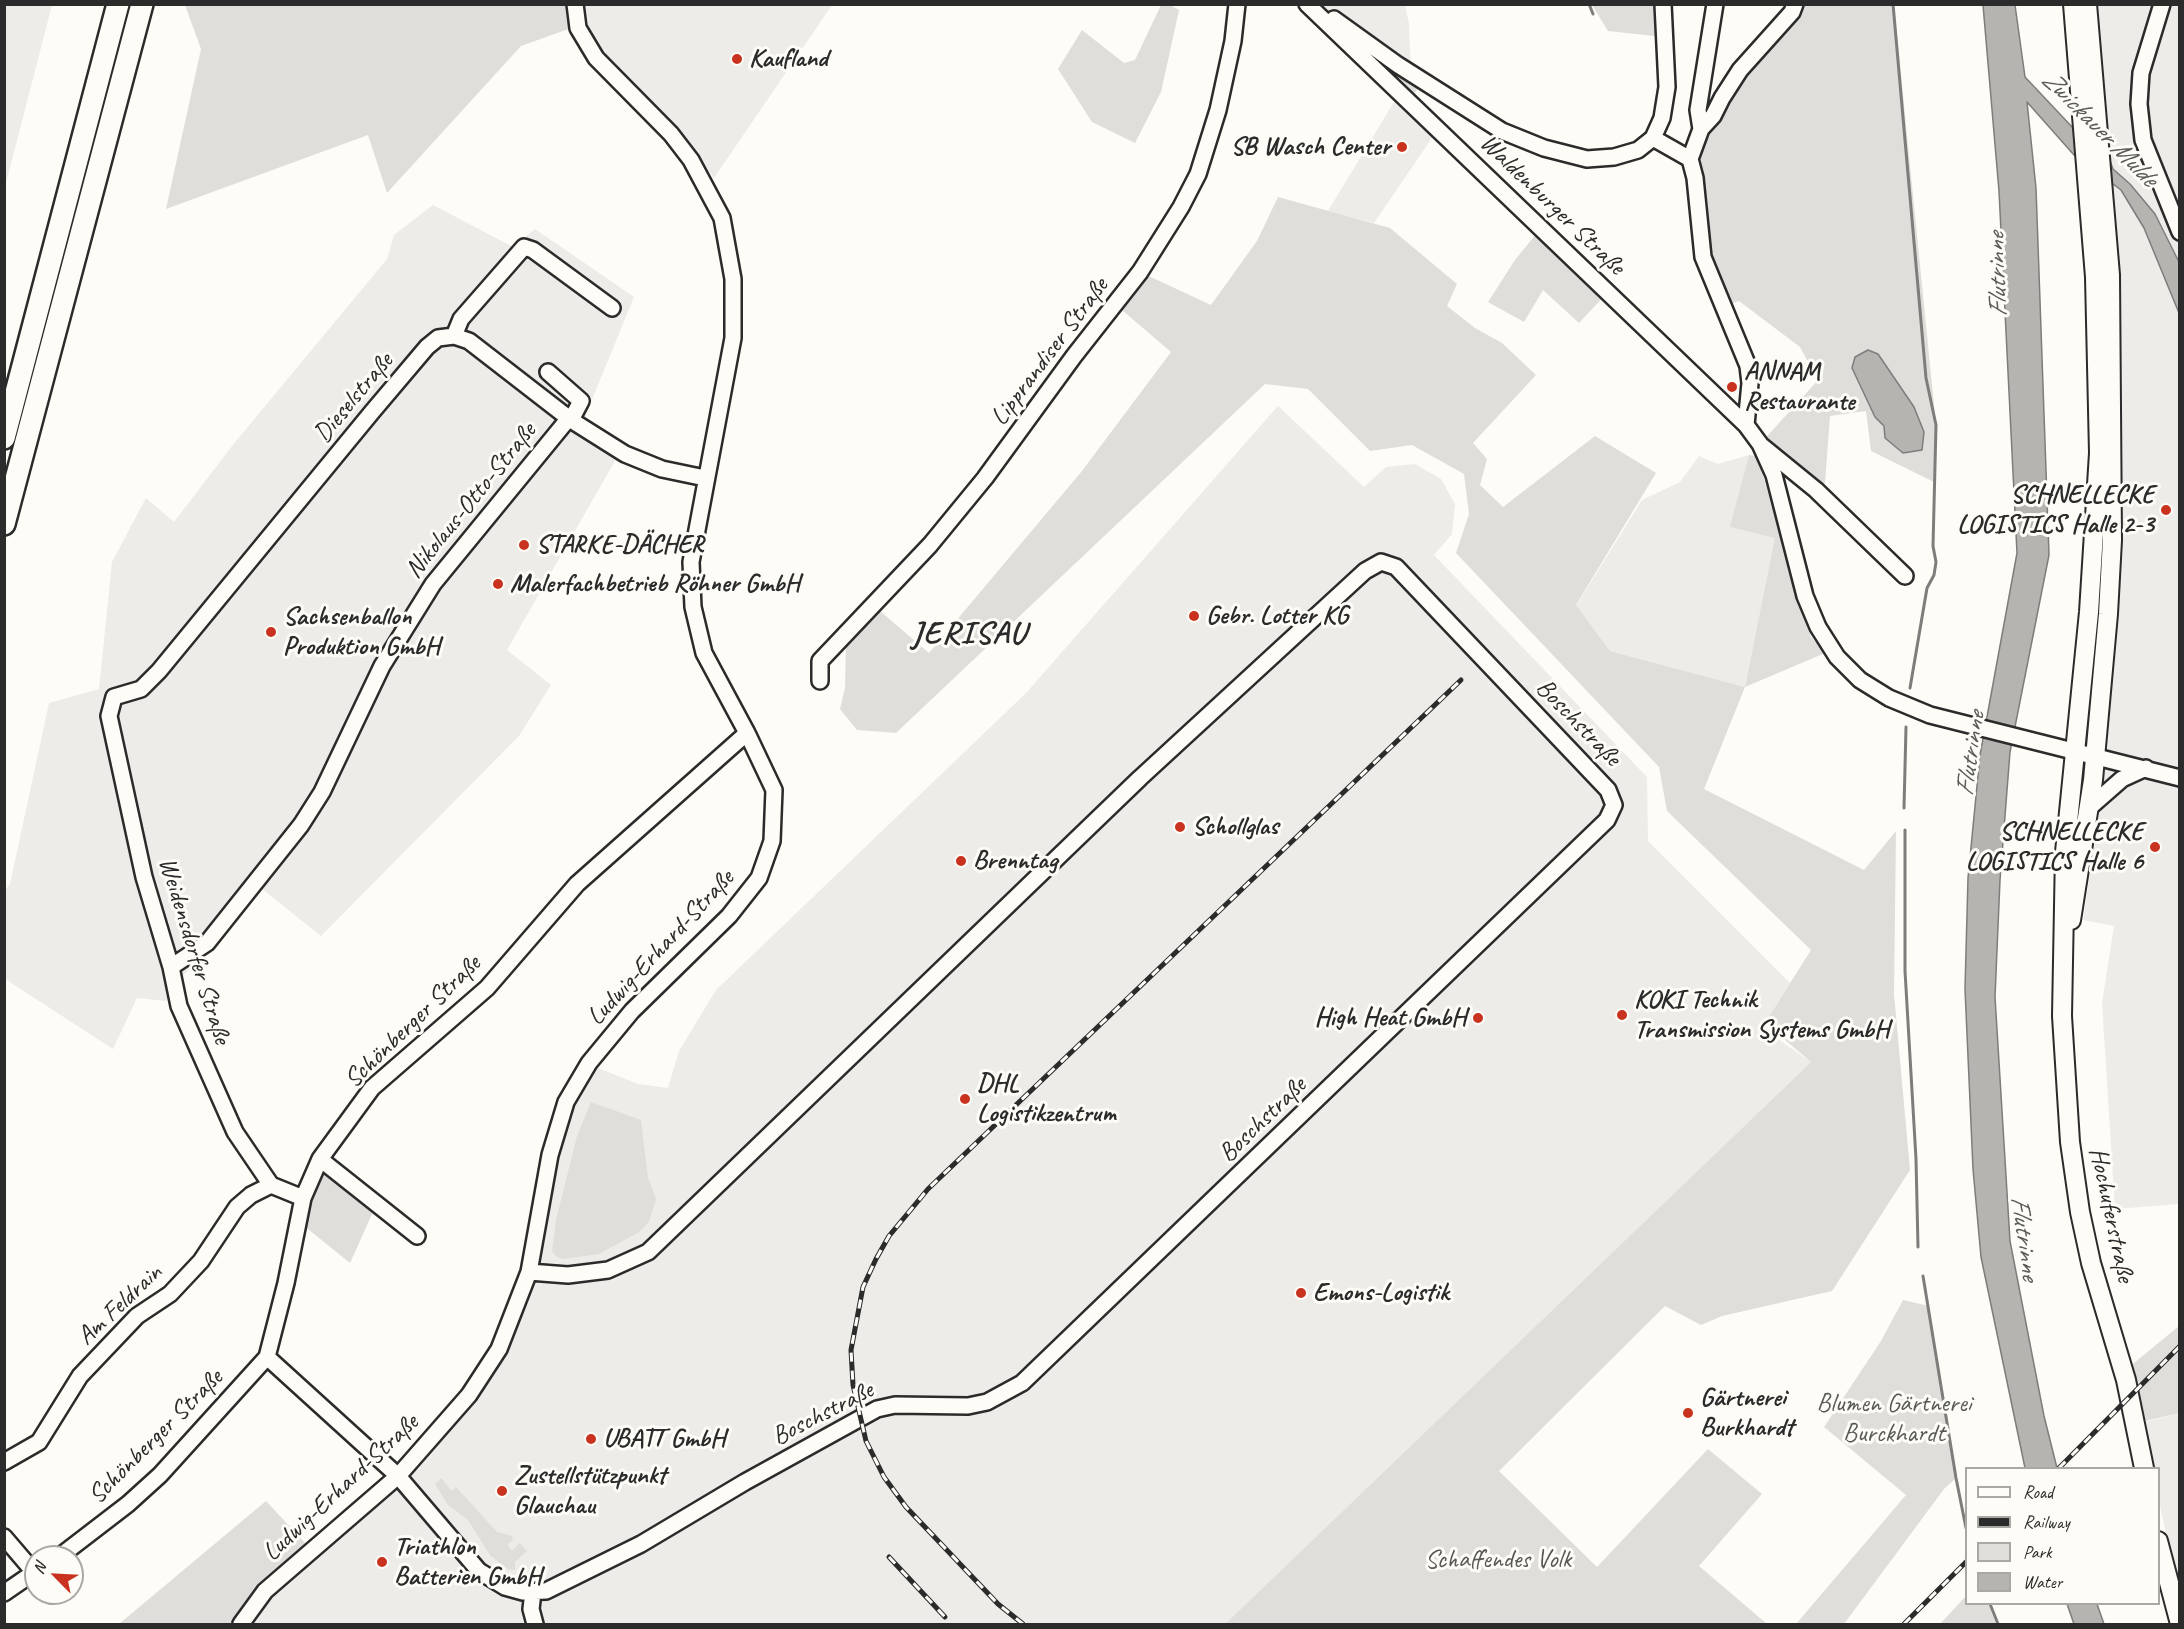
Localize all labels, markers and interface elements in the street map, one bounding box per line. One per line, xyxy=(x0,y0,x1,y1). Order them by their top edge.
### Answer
place label: Kaufland xyxy=(749,43,828,75)
marker: Kaufland xyxy=(730,52,744,66)
water label: Zwickauer Mulde xyxy=(2034,64,2164,194)
street label: Waldenburger Straße xyxy=(1473,128,1631,282)
place label: SB Wasch Center xyxy=(1231,131,1390,163)
marker: SB Wasch Center xyxy=(1395,140,1409,154)
water label: Flutrinne xyxy=(1980,232,2016,318)
street label: Lipprandiser Straße xyxy=(984,272,1116,432)
street label: Dieselstraße xyxy=(308,347,400,449)
place label: ANNAM Restaurante xyxy=(1744,356,1855,418)
marker: ANNAM Restaurante xyxy=(1725,380,1739,394)
street label: Nikolaus-Otto-Straße xyxy=(399,417,543,585)
place label: SCHNELLECKE LOGISTICS Halle 2-3 xyxy=(1957,479,2154,540)
marker: SCHNELLECKE LOGISTICS Halle 2-3 xyxy=(2159,503,2173,517)
place label: STARKE-DÄCHER xyxy=(536,529,704,561)
marker: STARKE-DÄCHER xyxy=(517,538,531,552)
place label: Malerfachbetrieb Röhner GmbH xyxy=(510,568,799,600)
marker: Malerfachbetrieb Röhner GmbH xyxy=(491,577,505,591)
place label: Gebr. Lotter KG xyxy=(1206,600,1348,632)
place label: Sachsenballon Produktion GmbH xyxy=(283,601,439,662)
marker: Gebr. Lotter KG xyxy=(1187,609,1201,623)
district label: JERISAU xyxy=(913,616,1025,654)
marker: Sachsenballon Produktion GmbH xyxy=(264,625,278,639)
street label: Boschstraße xyxy=(1529,673,1627,773)
water label: Flutrinne xyxy=(1949,710,1993,798)
place label: Schollglas xyxy=(1192,811,1278,843)
place label: SCHNELLECKE LOGISTICS Halle 6 xyxy=(1966,816,2143,878)
marker: Schollglas xyxy=(1173,820,1187,834)
marker: SCHNELLECKE LOGISTICS Halle 6 xyxy=(2148,840,2162,854)
place label: Brenntag xyxy=(973,845,1057,877)
street label: Weidensdorfer Straße xyxy=(151,854,237,1048)
marker: Brenntag xyxy=(954,854,968,868)
street label: Ludwig-Erhard-Straße xyxy=(581,864,741,1032)
street label: Schönberger Straße xyxy=(338,949,488,1095)
place label: KOKI Technik Transmission Systems GmbH xyxy=(1634,984,1889,1046)
place label: High Heat GmbH xyxy=(1314,1002,1466,1034)
marker: KOKI Technik Transmission Systems GmbH xyxy=(1615,1008,1629,1022)
marker: High Heat GmbH xyxy=(1471,1011,1485,1025)
place label: DHL Logistikzentrum xyxy=(977,1068,1116,1130)
street label: Boschstraße xyxy=(1213,1071,1313,1169)
marker: DHL Logistikzentrum xyxy=(958,1092,972,1106)
street label: Hochuferstraße xyxy=(2082,1145,2140,1285)
water label: Flutrinne xyxy=(2002,1194,2046,1282)
street label: Am Feldrain xyxy=(71,1258,169,1352)
place label: Emons-Logistik xyxy=(1313,1277,1449,1309)
marker: Emons-Logistik xyxy=(1294,1286,1308,1300)
street label: Schönberger Straße xyxy=(82,1363,230,1511)
street label: Boschstraße xyxy=(767,1375,879,1453)
place label: Gärtnerei Burkhardt xyxy=(1700,1382,1793,1444)
park label: Blumen Gärtnerei Burckhardt xyxy=(1817,1388,1971,1450)
marker: Gärtnerei Burkhardt xyxy=(1681,1406,1695,1420)
street label: Ludwig-Erhard-Straße xyxy=(257,1408,425,1568)
place label: UBATT GmbH xyxy=(603,1423,725,1455)
marker: UBATT GmbH xyxy=(584,1432,598,1446)
place label: Zustellstützpunkt Glauchau xyxy=(514,1460,666,1522)
legend xyxy=(1965,1467,2160,1605)
text: Road xyxy=(2023,1481,2053,1503)
marker: Zustellstützpunkt Glauchau xyxy=(495,1484,509,1498)
text: Railway xyxy=(2023,1511,2070,1533)
place label: Triathlon Batterien GmbH xyxy=(394,1531,541,1592)
text: Park xyxy=(2023,1541,2052,1563)
park label: Schaffendes Volk xyxy=(1425,1544,1571,1576)
north arrow xyxy=(24,1545,84,1605)
marker: Triathlon Batterien GmbH xyxy=(375,1555,389,1569)
text: N xyxy=(28,1560,51,1577)
text: Water xyxy=(2023,1571,2062,1593)

